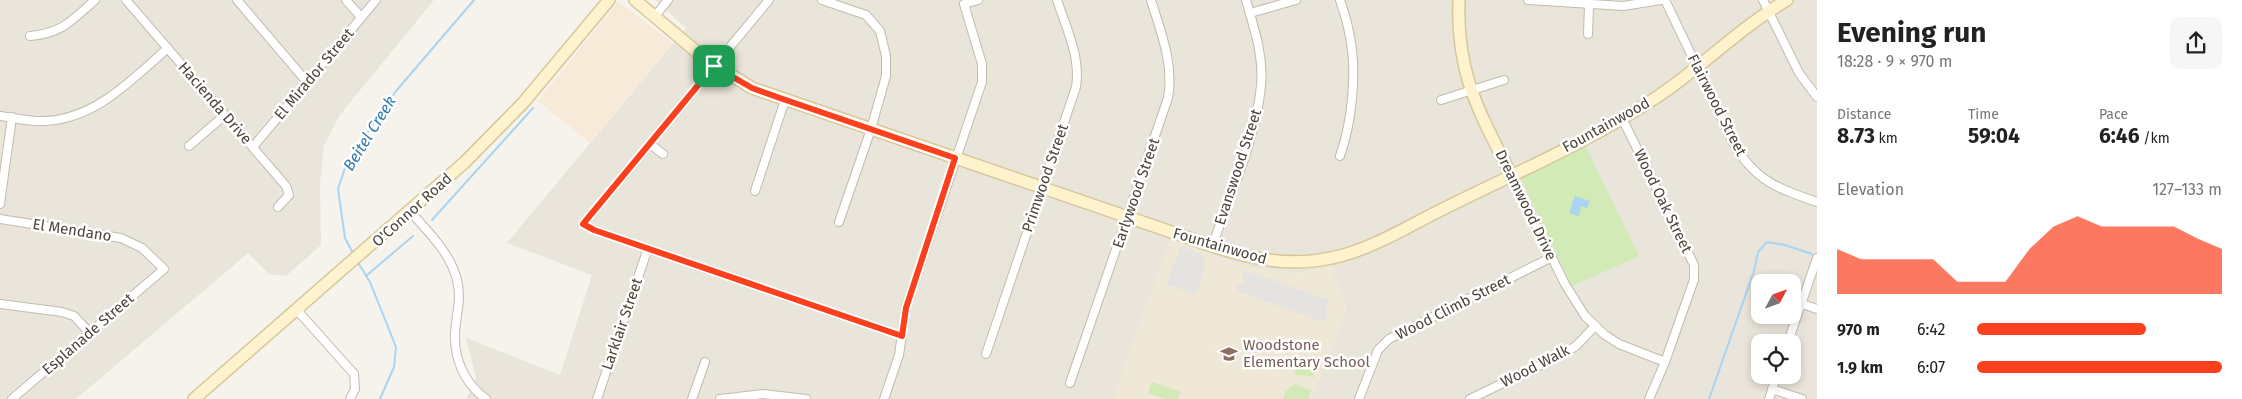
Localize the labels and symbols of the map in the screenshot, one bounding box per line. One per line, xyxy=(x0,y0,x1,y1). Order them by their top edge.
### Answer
street label: El Mirador Street xyxy=(271,24,358,123)
pin xyxy=(693,45,735,87)
street label: Flairwood Street xyxy=(1684,51,1751,159)
street label: Hacienda Drive xyxy=(174,58,256,148)
water label: Beitel Creek xyxy=(339,92,400,174)
street label: Fountainwood xyxy=(1559,94,1653,156)
street label: Evanswood Street xyxy=(1211,106,1265,227)
street label: Primwood Street xyxy=(1018,121,1072,234)
street label: Earlywood Street xyxy=(1109,135,1163,250)
street label: Wood Oak Street xyxy=(1630,146,1696,256)
street label: Dreamwood Drive xyxy=(1492,147,1560,263)
street label: O'Connor Road xyxy=(368,169,456,251)
street label: El Mendano xyxy=(31,215,113,245)
street label: Fountainwood xyxy=(1171,224,1269,268)
street label: Wood Climb Street xyxy=(1393,270,1514,344)
north arrow xyxy=(1751,274,1801,324)
street label: Larklair Street xyxy=(598,275,646,372)
street label: Esplanade Street xyxy=(39,289,138,379)
place label: Woodstone Elementary School xyxy=(1243,336,1371,371)
street label: Wood Walk xyxy=(1498,341,1573,391)
school or university icon: Woodstone Elementary School xyxy=(1219,344,1239,364)

